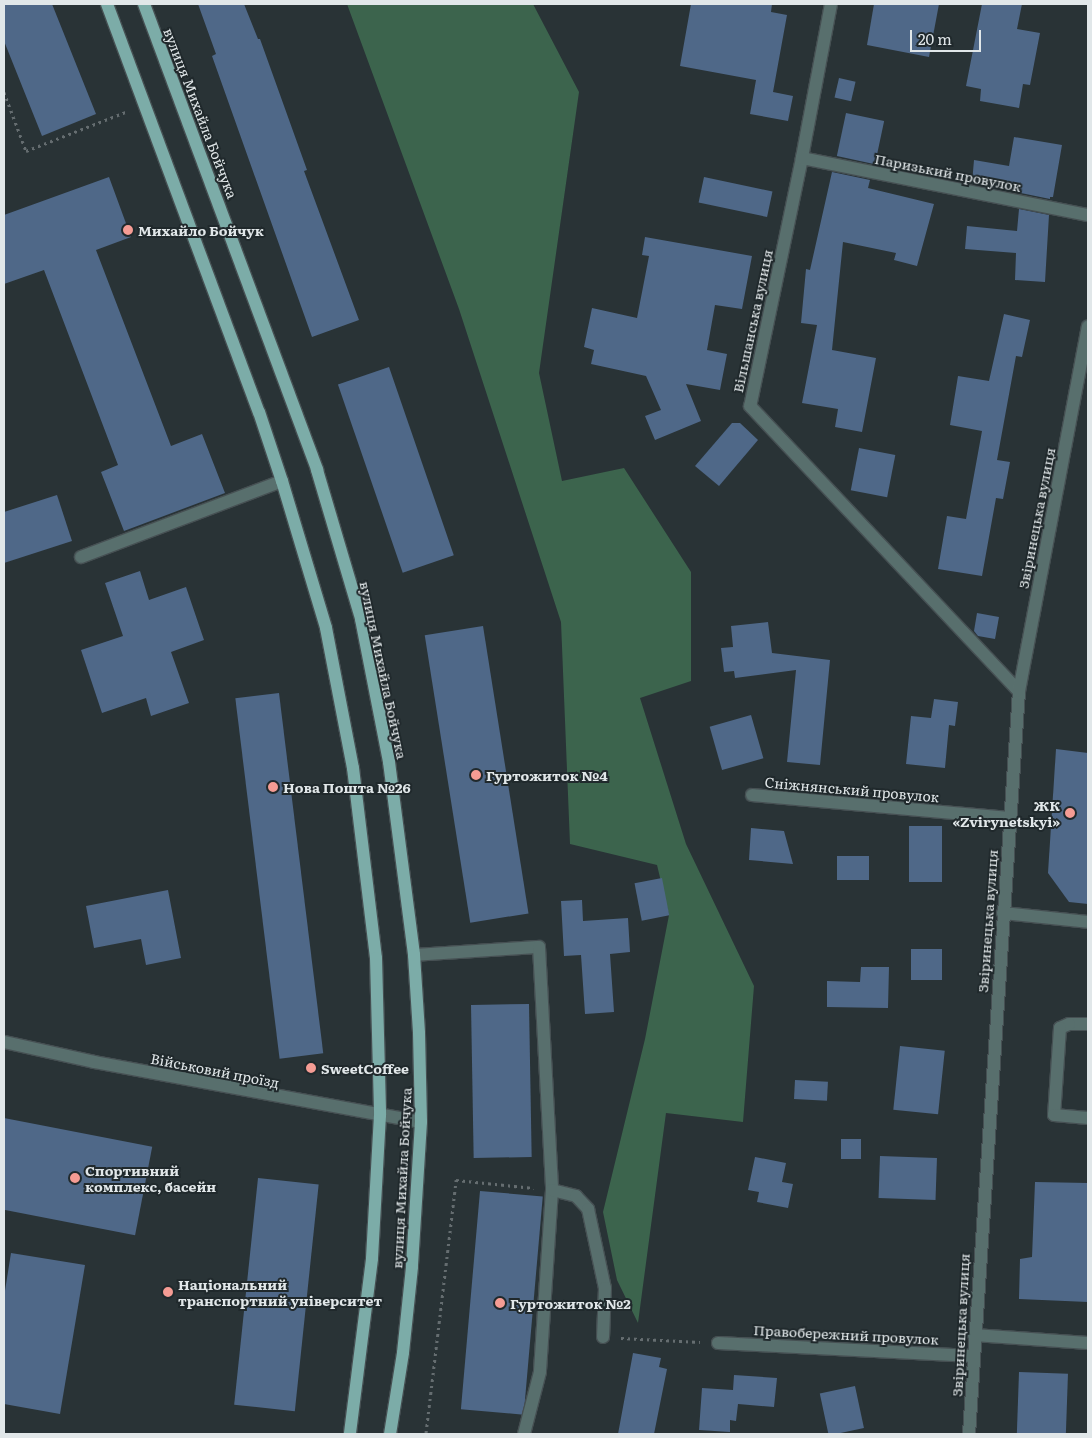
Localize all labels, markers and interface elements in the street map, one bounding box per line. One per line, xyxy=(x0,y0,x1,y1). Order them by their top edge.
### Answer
scale bar xyxy=(912,20,983,52)
street label: вулиця Михайла Бойчука xyxy=(161,25,241,201)
text: 20 m xyxy=(918,27,952,50)
street label: Паризький провулок xyxy=(873,150,1023,194)
place label: Михайло Бойчук xyxy=(138,222,264,238)
marker: Михайло Бойчук xyxy=(122,224,134,236)
street label: Вільшанська вулиця xyxy=(729,248,775,394)
street label: Звіринецька вулиця xyxy=(1014,446,1058,590)
street label: вулиця Михайла Бойчука xyxy=(357,580,411,760)
place label: Гуртожиток №4 xyxy=(486,767,608,783)
marker: Гуртожиток №4 xyxy=(470,769,482,781)
street label: Сніжнянський провулок xyxy=(764,773,940,805)
place label: Нова Пошта №26 xyxy=(283,779,411,795)
marker: Нова Пошта №26 xyxy=(267,781,279,793)
place label: ЖК «Zvirynetskyi» xyxy=(952,797,1060,830)
marker: ЖК «Zvirynetskyi» xyxy=(1064,807,1076,819)
street label: Звіринецька вулиця xyxy=(974,849,1000,993)
street label: Військовий проїзд xyxy=(149,1049,281,1091)
place label: SweetCoffee xyxy=(321,1060,409,1076)
marker: SweetCoffee xyxy=(305,1062,317,1074)
street label: вулиця Михайла Бойчука xyxy=(388,1087,414,1269)
place label: Спортивний комплекс, басейн xyxy=(85,1162,216,1194)
marker: Спортивний комплекс, басейн xyxy=(69,1172,81,1184)
street label: Звіринецька вулиця xyxy=(948,1253,972,1397)
place label: Національний транспортний університет xyxy=(178,1276,382,1308)
marker: Національний транспортний університет xyxy=(162,1286,174,1298)
place label: Гуртожиток №2 xyxy=(510,1295,631,1311)
marker: Гуртожиток №2 xyxy=(494,1297,506,1309)
street label: Правобережний провулок xyxy=(753,1321,939,1347)

